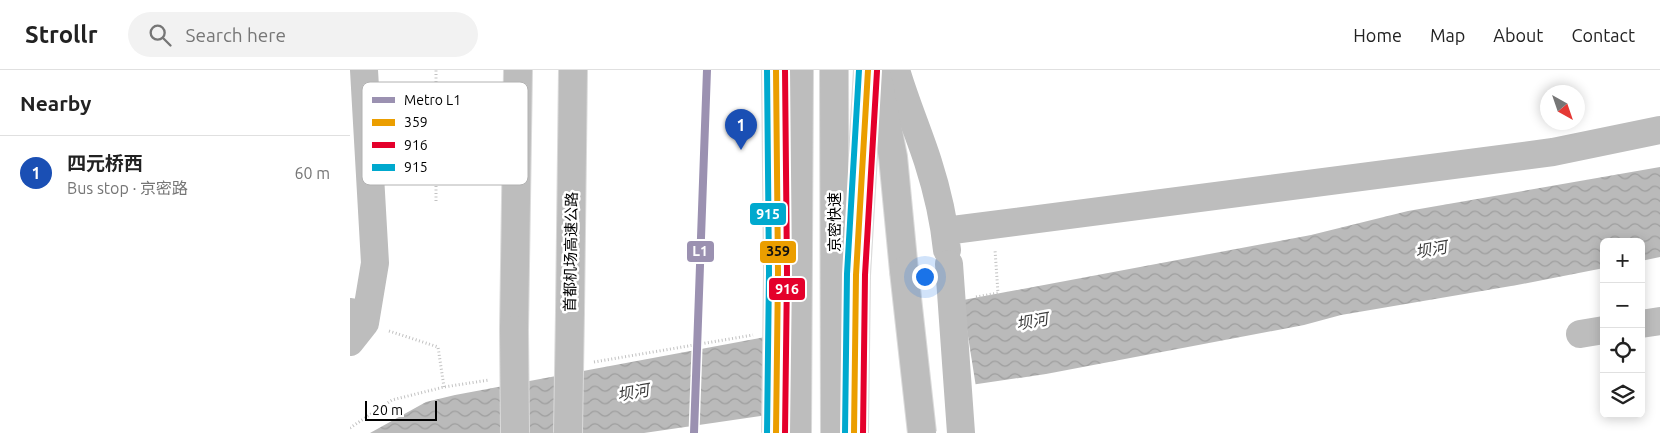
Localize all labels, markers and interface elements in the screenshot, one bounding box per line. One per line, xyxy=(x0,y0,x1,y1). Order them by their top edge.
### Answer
search box xyxy=(128,12,478,57)
text: Strollr xyxy=(25,21,98,48)
icon: search xyxy=(146,21,174,49)
text: Search here xyxy=(186,24,286,46)
text: Home xyxy=(1353,25,1402,45)
text: Map xyxy=(1430,25,1465,45)
text: About xyxy=(1493,25,1543,45)
text: Contact xyxy=(1571,25,1635,45)
legend xyxy=(362,82,528,185)
north arrow xyxy=(1540,85,1585,130)
text: Nearby xyxy=(20,91,91,115)
text: Metro L1 xyxy=(404,92,461,108)
pin: 1 xyxy=(725,109,757,150)
text: 359 xyxy=(404,114,428,130)
text: 916 xyxy=(404,137,428,153)
text: 四元桥西 xyxy=(67,152,143,174)
text: 915 xyxy=(404,159,428,175)
text: 1 xyxy=(31,164,41,182)
text: 60 m xyxy=(294,164,330,182)
text: Bus stop · 京密路 xyxy=(67,179,188,197)
street label: 首都机场高速公路 xyxy=(561,192,580,312)
street label: 京密快速 xyxy=(826,192,843,252)
line badge: 915 xyxy=(749,202,787,226)
text: 915 xyxy=(756,206,780,222)
water label: 坝河 xyxy=(1414,237,1451,261)
map controls xyxy=(1600,238,1645,418)
button: + xyxy=(1600,238,1645,283)
line badge: L1 xyxy=(686,240,715,263)
line badge: 359 xyxy=(759,240,797,264)
text: L1 xyxy=(692,243,708,259)
text: 359 xyxy=(766,243,790,259)
your location xyxy=(912,264,938,290)
line badge: 916 xyxy=(768,277,806,301)
text: 916 xyxy=(775,281,799,297)
button: − xyxy=(1600,283,1645,328)
water label: 坝河 xyxy=(1015,309,1052,333)
button: locate xyxy=(1600,328,1645,373)
button: layers xyxy=(1600,373,1645,418)
water label: 坝河 xyxy=(616,380,653,404)
scale bar xyxy=(365,398,438,421)
text: 20 m xyxy=(372,402,403,418)

